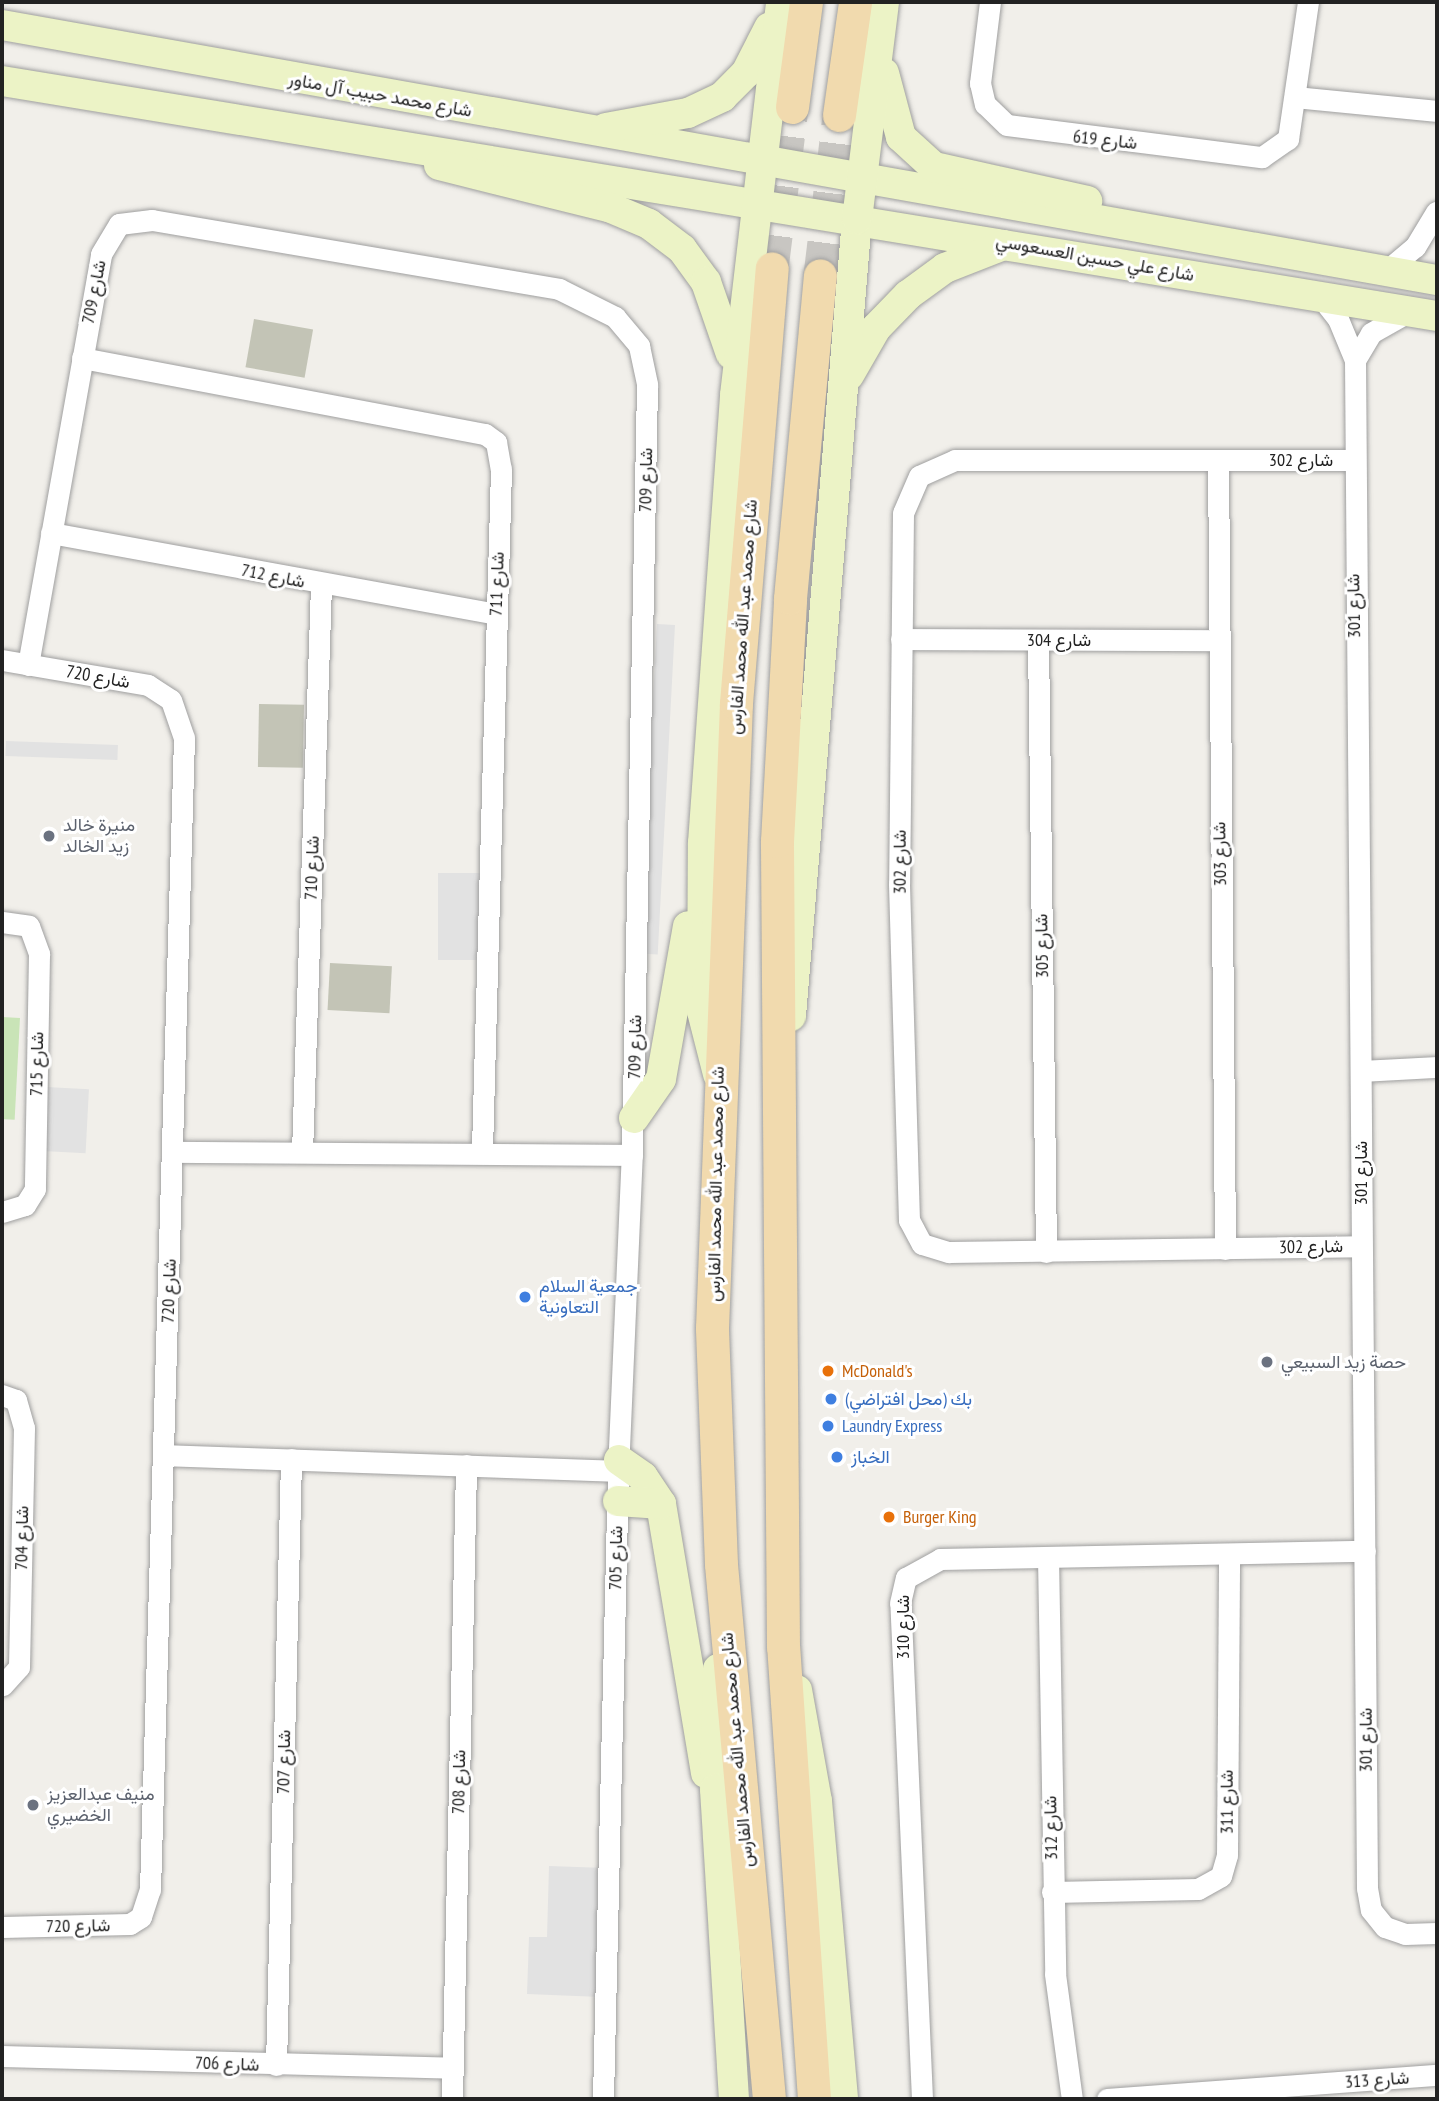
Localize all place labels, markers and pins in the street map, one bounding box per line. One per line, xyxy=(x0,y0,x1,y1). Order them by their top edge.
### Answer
place label: منيرة خالد زيد الخالد xyxy=(63,815,135,858)
marker: منيرة خالد زيد الخالد xyxy=(41,828,57,844)
place label: جمعية السلام التعاونية xyxy=(539,1276,637,1318)
marker: جمعية السلام التعاونية xyxy=(517,1289,533,1305)
place label: حصة زيد السبيعي xyxy=(1281,1351,1406,1373)
marker: حصة زيد السبيعي xyxy=(1259,1354,1275,1370)
place label: McDonald's xyxy=(842,1360,913,1382)
marker: McDonald's xyxy=(820,1363,836,1379)
place label: بك (محل افتراضي) xyxy=(845,1388,972,1410)
marker: بك (محل افتراضي) xyxy=(823,1391,839,1407)
place label: Laundry Express xyxy=(842,1415,943,1437)
marker: Laundry Express xyxy=(820,1418,836,1434)
place label: الخباز xyxy=(851,1446,890,1468)
marker: الخباز xyxy=(829,1449,845,1465)
place label: Burger King xyxy=(903,1506,977,1528)
marker: Burger King xyxy=(881,1509,897,1525)
place label: منيف عبدالعزيز الخضيري xyxy=(47,1784,155,1826)
marker: منيف عبدالعزيز الخضيري xyxy=(25,1797,41,1813)

